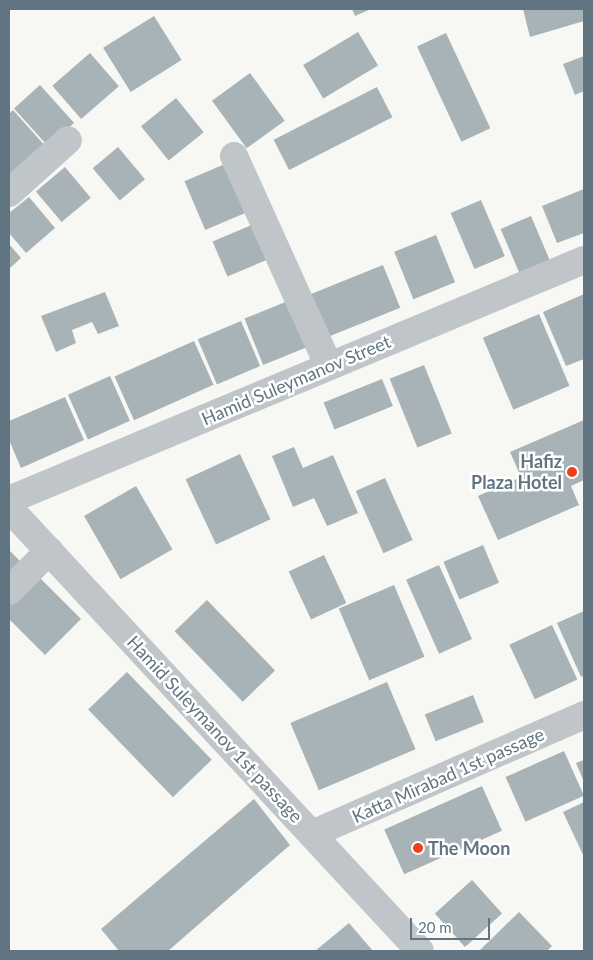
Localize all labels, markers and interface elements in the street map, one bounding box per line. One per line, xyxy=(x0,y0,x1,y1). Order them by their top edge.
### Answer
street label: Hamid Suleymanov Street xyxy=(198,330,394,430)
place label: Hafiz Plaza Hotel xyxy=(471,451,562,494)
marker: Hafiz Plaza Hotel xyxy=(566,466,578,478)
street label: Hamid Suleymanov 1st passage xyxy=(123,631,307,827)
street label: Katta Mirabad 1st passage xyxy=(349,723,547,827)
place label: The Moon xyxy=(428,837,510,859)
marker: The Moon xyxy=(412,842,424,854)
scale bar xyxy=(413,908,493,940)
text: 20 m xyxy=(418,918,452,936)

